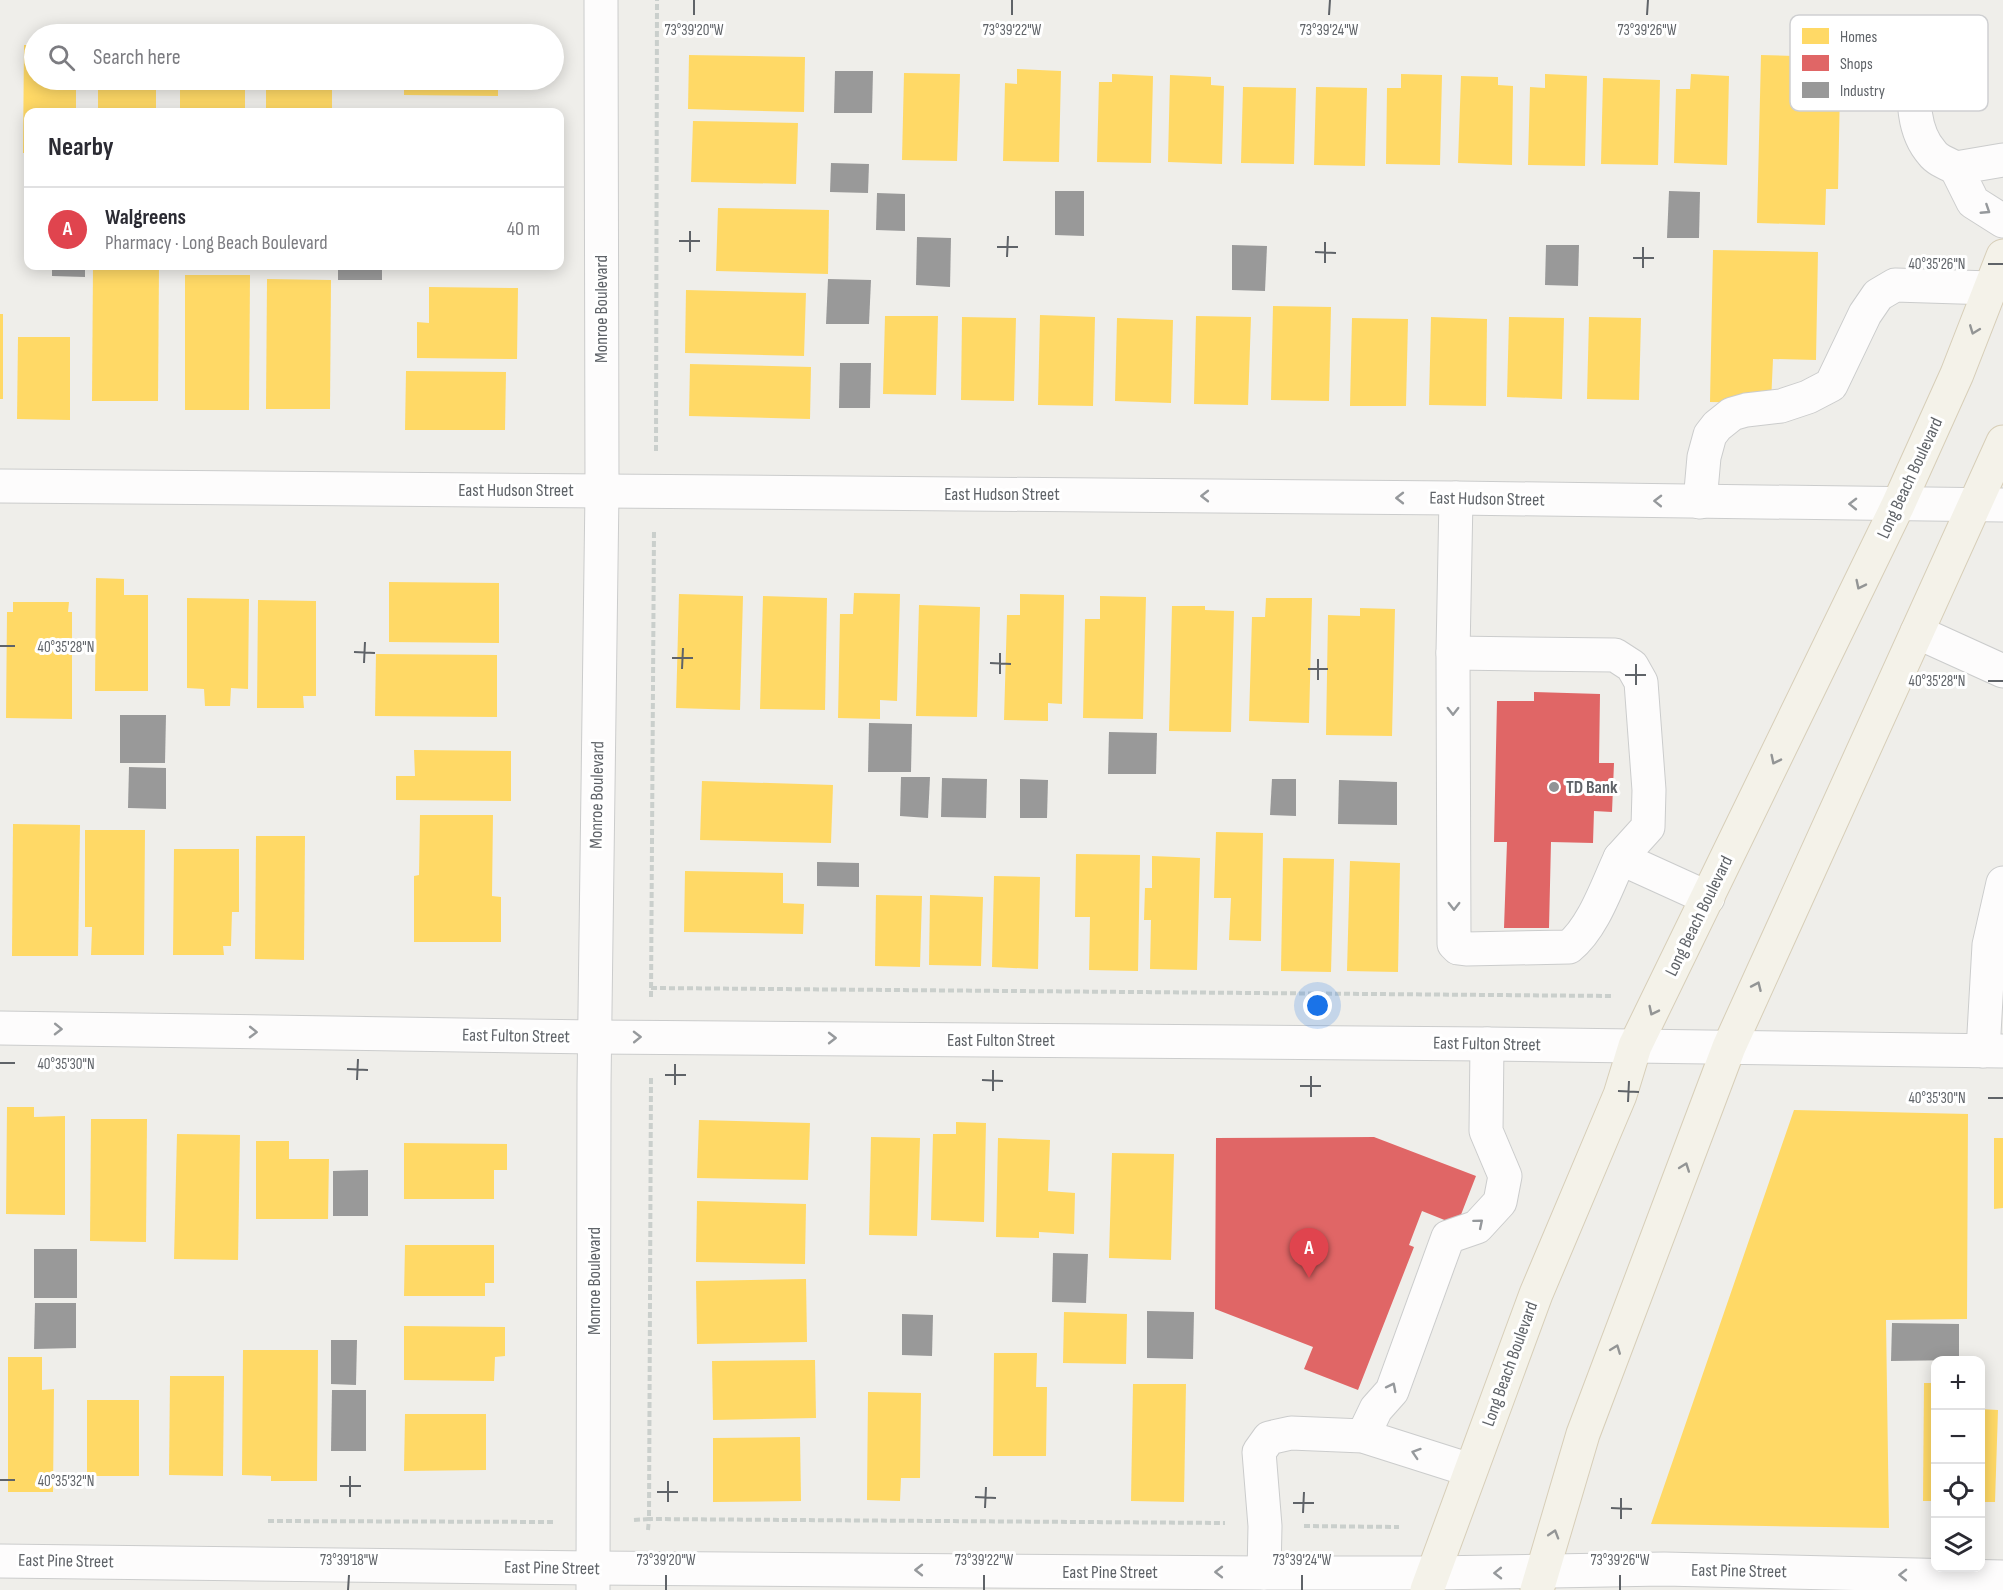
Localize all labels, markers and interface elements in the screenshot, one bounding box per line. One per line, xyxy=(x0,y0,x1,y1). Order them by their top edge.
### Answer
legend xyxy=(1790,15,1988,111)
text: 73°39'20"W xyxy=(664,21,724,40)
text: 73°39'22"W xyxy=(983,21,1042,40)
text: 73°39'24"W xyxy=(1300,21,1359,40)
text: 73°39'26"W xyxy=(1618,21,1677,40)
search box xyxy=(24,24,564,90)
text: Homes xyxy=(1840,28,1877,47)
icon: search xyxy=(45,41,78,74)
text: Search here xyxy=(93,44,180,71)
text: Shops xyxy=(1840,55,1873,74)
text: Industry xyxy=(1840,82,1885,101)
text: Nearby xyxy=(48,132,114,163)
one-way arrow xyxy=(1979,202,1990,213)
text: Walgreens xyxy=(105,204,186,231)
text: A xyxy=(63,217,72,241)
text: 40 m xyxy=(507,217,540,241)
text: Pharmacy · Long Beach Boulevard xyxy=(105,231,328,255)
street label: Monroe Boulevard xyxy=(591,255,612,363)
text: 40°35'26"N xyxy=(1909,255,1965,274)
one-way arrow xyxy=(1969,325,1982,335)
street label: Long Beach Boulevard xyxy=(1873,414,1947,542)
street label: East Hudson Street xyxy=(458,480,574,501)
street label: East Hudson Street xyxy=(944,484,1060,505)
street label: East Hudson Street xyxy=(1429,487,1545,511)
one-way arrow xyxy=(1201,490,1210,502)
one-way arrow xyxy=(1396,492,1405,504)
one-way arrow xyxy=(1654,495,1663,507)
one-way arrow xyxy=(1848,498,1857,511)
one-way arrow xyxy=(1856,578,1868,589)
text: 40°35'28"N xyxy=(38,638,94,657)
text: 40°35'28"N xyxy=(1909,672,1965,691)
one-way arrow xyxy=(1447,707,1459,716)
street label: Monroe Boulevard xyxy=(586,741,608,849)
one-way arrow xyxy=(1771,754,1783,765)
place label: TD Bank xyxy=(1566,777,1618,798)
marker: TD Bank xyxy=(1547,780,1561,794)
street label: Long Beach Boulevard xyxy=(1661,852,1737,980)
one-way arrow xyxy=(1448,902,1460,911)
one-way arrow xyxy=(1749,981,1761,992)
your location xyxy=(1303,991,1332,1020)
one-way arrow xyxy=(1648,1005,1660,1016)
one-way arrow xyxy=(54,1023,63,1035)
street label: East Fulton Street xyxy=(462,1025,571,1047)
one-way arrow xyxy=(249,1026,258,1038)
street label: East Fulton Street xyxy=(947,1030,1055,1051)
one-way arrow xyxy=(633,1031,642,1043)
one-way arrow xyxy=(828,1032,837,1044)
street label: East Fulton Street xyxy=(1433,1033,1542,1055)
text: 40°35'30"N xyxy=(37,1055,95,1074)
text: 40°35'30"N xyxy=(1908,1089,1966,1108)
one-way arrow xyxy=(1677,1162,1690,1173)
one-way arrow xyxy=(1473,1219,1484,1230)
street label: Monroe Boulevard xyxy=(584,1227,605,1335)
pin: A xyxy=(1290,1228,1328,1278)
street label: Long Beach Boulevard xyxy=(1478,1299,1542,1429)
one-way arrow xyxy=(1609,1345,1621,1356)
map controls xyxy=(1931,1356,1985,1572)
button: + xyxy=(1931,1356,1985,1410)
one-way arrow xyxy=(1385,1382,1397,1393)
button: − xyxy=(1931,1410,1985,1464)
one-way arrow xyxy=(1411,1448,1422,1461)
button: locate xyxy=(1931,1464,1985,1518)
text: 40°35'32"N xyxy=(38,1472,94,1491)
button: layers xyxy=(1931,1518,1985,1572)
one-way arrow xyxy=(1547,1529,1559,1540)
street label: East Pine Street xyxy=(18,1550,114,1572)
text: 73°39'18"W xyxy=(320,1551,378,1570)
text: 73°39'20"W xyxy=(636,1551,696,1570)
text: 73°39'22"W xyxy=(955,1551,1014,1570)
text: 73°39'24"W xyxy=(1273,1551,1332,1570)
text: 73°39'26"W xyxy=(1591,1551,1650,1570)
street label: East Pine Street xyxy=(504,1557,600,1579)
street label: East Pine Street xyxy=(1691,1560,1787,1582)
street label: East Pine Street xyxy=(1062,1562,1158,1583)
one-way arrow xyxy=(914,1564,923,1576)
one-way arrow xyxy=(1214,1566,1223,1578)
one-way arrow xyxy=(1493,1567,1502,1579)
one-way arrow xyxy=(1898,1569,1907,1581)

